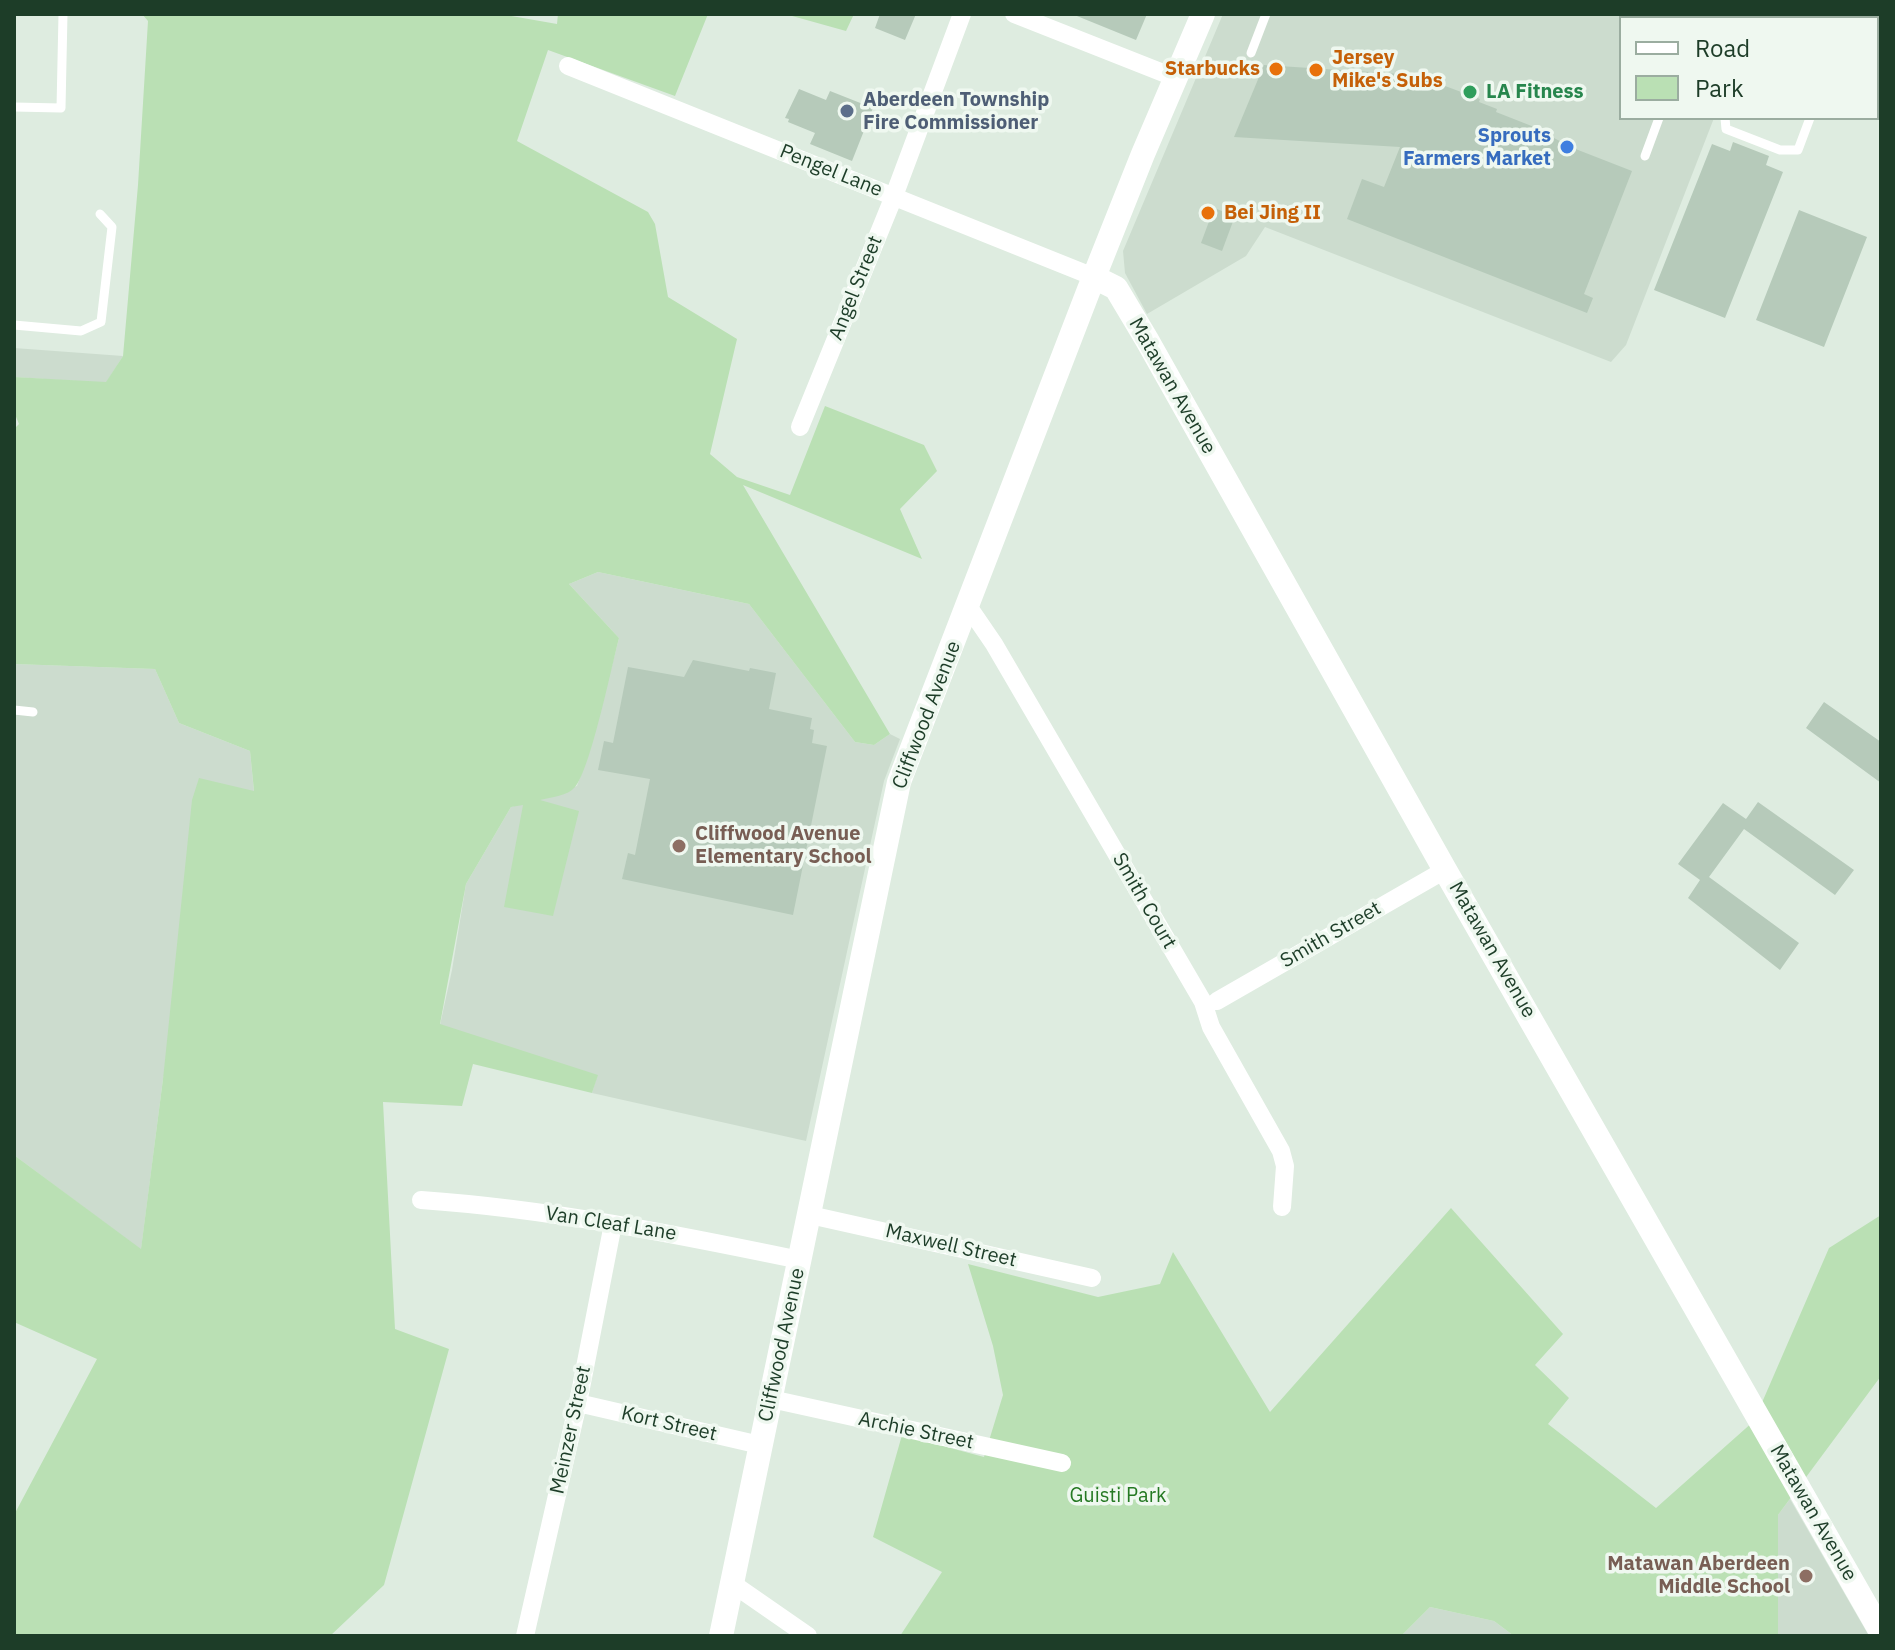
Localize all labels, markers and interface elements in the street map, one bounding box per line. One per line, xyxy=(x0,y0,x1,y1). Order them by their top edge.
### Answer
legend xyxy=(1619,16,1879,120)
text: Road xyxy=(1695,32,1750,64)
place label: Jersey Mike's Subs xyxy=(1332,46,1443,93)
place label: Starbucks xyxy=(1165,57,1260,81)
marker: Starbucks xyxy=(1267,60,1285,78)
marker: Jersey Mike's Subs xyxy=(1307,61,1325,79)
text: Park xyxy=(1695,72,1744,104)
place label: LA Fitness xyxy=(1486,80,1584,104)
marker: LA Fitness xyxy=(1461,83,1479,101)
place label: Aberdeen Township Fire Commissioner xyxy=(863,88,1049,135)
marker: Aberdeen Township Fire Commissioner xyxy=(838,102,856,120)
place label: Sprouts Farmers Market xyxy=(1403,124,1551,171)
marker: Sprouts Farmers Market xyxy=(1558,138,1576,156)
street label: Pengel Lane xyxy=(776,140,886,202)
place label: Bei Jing II xyxy=(1224,201,1321,225)
marker: Bei Jing II xyxy=(1199,204,1217,222)
street label: Angel Street xyxy=(824,232,888,344)
street label: Matawan Avenue xyxy=(1123,314,1221,458)
street label: Cliffwood Avenue xyxy=(888,638,966,792)
place label: Cliffwood Avenue Elementary School xyxy=(695,822,871,869)
marker: Cliffwood Avenue Elementary School xyxy=(670,837,688,855)
street label: Smith Court xyxy=(1107,849,1181,953)
street label: Matawan Avenue xyxy=(1443,878,1541,1022)
street label: Smith Street xyxy=(1276,897,1386,973)
street label: Van Cleaf Lane xyxy=(544,1202,678,1246)
street label: Maxwell Street xyxy=(883,1219,1019,1273)
street label: Cliffwood Avenue xyxy=(754,1266,810,1424)
street label: Meinzer Street xyxy=(546,1364,596,1496)
street label: Kort Street xyxy=(619,1401,719,1447)
street label: Archie Street xyxy=(856,1407,976,1455)
street label: Matawan Avenue xyxy=(1764,1441,1862,1585)
park label: Guisti Park xyxy=(1069,1484,1167,1508)
place label: Matawan Aberdeen Middle School xyxy=(1607,1552,1790,1599)
marker: Matawan Aberdeen Middle School xyxy=(1797,1567,1815,1585)

